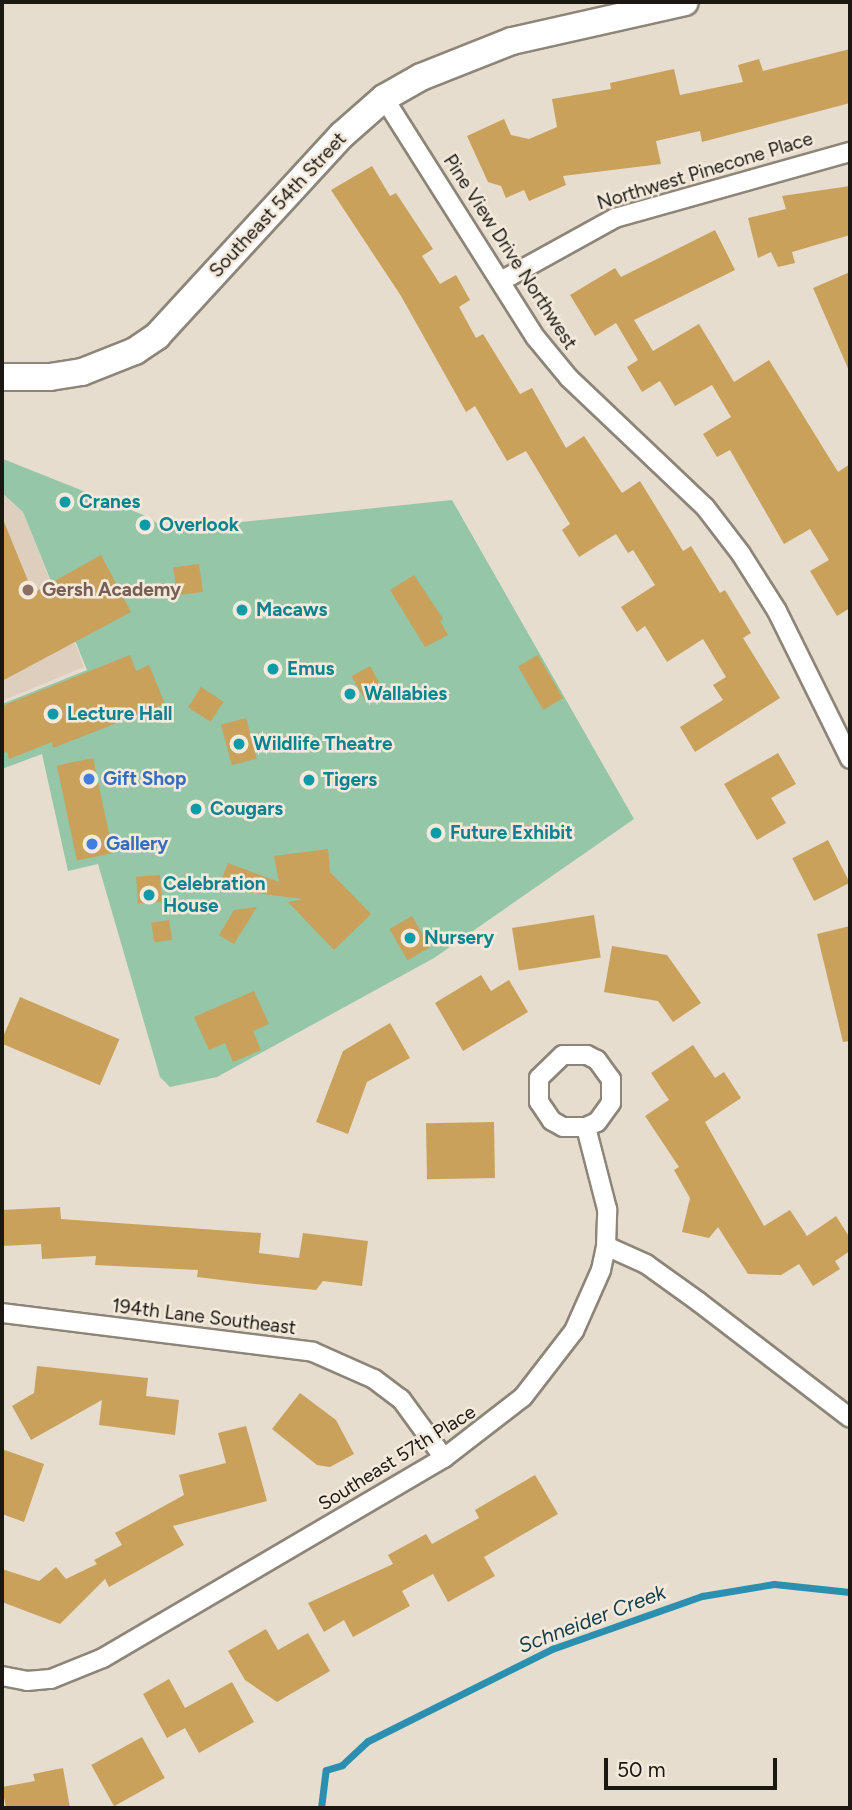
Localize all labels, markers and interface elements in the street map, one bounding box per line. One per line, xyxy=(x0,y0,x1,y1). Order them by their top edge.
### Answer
street label: Northwest Pinecone Place xyxy=(594,127,816,215)
street label: Southeast 54th Street xyxy=(205,128,351,282)
street label: Pine View Drive Northwest xyxy=(438,150,582,354)
place label: Cranes xyxy=(79,491,140,513)
marker: Cranes xyxy=(57,494,73,510)
place label: Overlook xyxy=(159,514,239,536)
marker: Overlook xyxy=(137,517,153,533)
place label: Gersh Academy xyxy=(42,579,181,601)
marker: Gersh Academy xyxy=(20,582,36,598)
place label: Macaws xyxy=(256,599,327,621)
marker: Macaws xyxy=(234,602,250,618)
place label: Emus xyxy=(287,658,334,680)
marker: Emus xyxy=(265,661,281,677)
place label: Wallabies xyxy=(364,683,447,705)
marker: Wallabies xyxy=(342,686,358,702)
place label: Lecture Hall xyxy=(67,703,173,725)
marker: Lecture Hall xyxy=(45,706,61,722)
place label: Wildlife Theatre xyxy=(253,733,393,755)
marker: Wildlife Theatre xyxy=(231,736,247,752)
place label: Gift Shop xyxy=(103,768,187,790)
place label: Tigers xyxy=(323,769,377,791)
marker: Gift Shop xyxy=(81,771,97,787)
marker: Tigers xyxy=(301,772,317,788)
place label: Cougars xyxy=(210,798,283,820)
marker: Cougars xyxy=(188,801,204,817)
place label: Future Exhibit xyxy=(450,822,573,844)
marker: Future Exhibit xyxy=(428,825,444,841)
place label: Gallery xyxy=(106,833,168,855)
marker: Gallery xyxy=(84,836,100,852)
place label: Celebration House xyxy=(163,873,266,917)
marker: Celebration House xyxy=(141,887,157,903)
place label: Nursery xyxy=(424,927,494,949)
marker: Nursery xyxy=(402,930,418,946)
street label: 194th Lane Southeast xyxy=(111,1294,297,1340)
street label: Southeast 57th Place xyxy=(314,1400,480,1516)
water label: Schneider Creek xyxy=(515,1579,669,1659)
scale bar xyxy=(607,1744,780,1788)
text: 50 m xyxy=(617,1757,666,1782)

